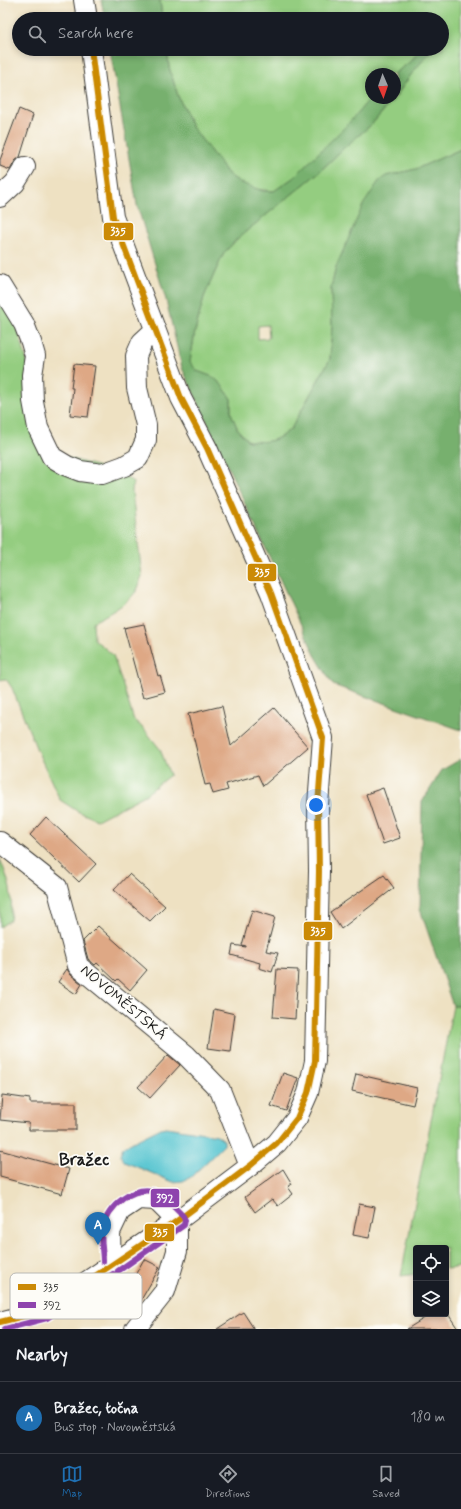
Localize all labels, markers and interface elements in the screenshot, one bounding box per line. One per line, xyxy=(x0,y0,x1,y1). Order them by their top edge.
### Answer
search box xyxy=(12,12,449,56)
icon: search xyxy=(26,23,48,45)
text: Search here xyxy=(58,24,134,44)
north arrow xyxy=(365,68,401,104)
line badge: 335 xyxy=(103,222,134,241)
text: 335 xyxy=(110,225,126,239)
line badge: 335 xyxy=(247,563,277,582)
text: 335 xyxy=(254,566,270,580)
your location xyxy=(306,795,326,815)
line badge: 335 xyxy=(303,921,333,941)
text: 335 xyxy=(310,925,326,939)
street label: NOVOMĚSTSKÁ xyxy=(76,960,172,1045)
district label: Bražec xyxy=(59,1149,109,1171)
line badge: 392 xyxy=(150,1188,180,1208)
text: 392 xyxy=(156,1192,174,1206)
pin: A xyxy=(85,1212,111,1245)
line badge: 335 xyxy=(144,1223,175,1242)
text: 335 xyxy=(152,1226,168,1240)
map controls xyxy=(413,1245,449,1317)
button: locate xyxy=(413,1245,449,1281)
legend xyxy=(10,1273,142,1319)
text: 335 xyxy=(43,1281,59,1295)
button: layers xyxy=(413,1281,449,1317)
text: 392 xyxy=(43,1299,62,1313)
text: Nearby xyxy=(16,1344,68,1366)
text: Bražec, točna xyxy=(54,1399,139,1419)
text: A xyxy=(25,1409,33,1426)
text: 180 m xyxy=(410,1409,445,1426)
text: Bus stop · Novoměstská xyxy=(54,1419,176,1436)
tab: Map xyxy=(61,1463,83,1501)
tab: Directions xyxy=(205,1463,250,1501)
tab: Saved xyxy=(372,1463,400,1501)

